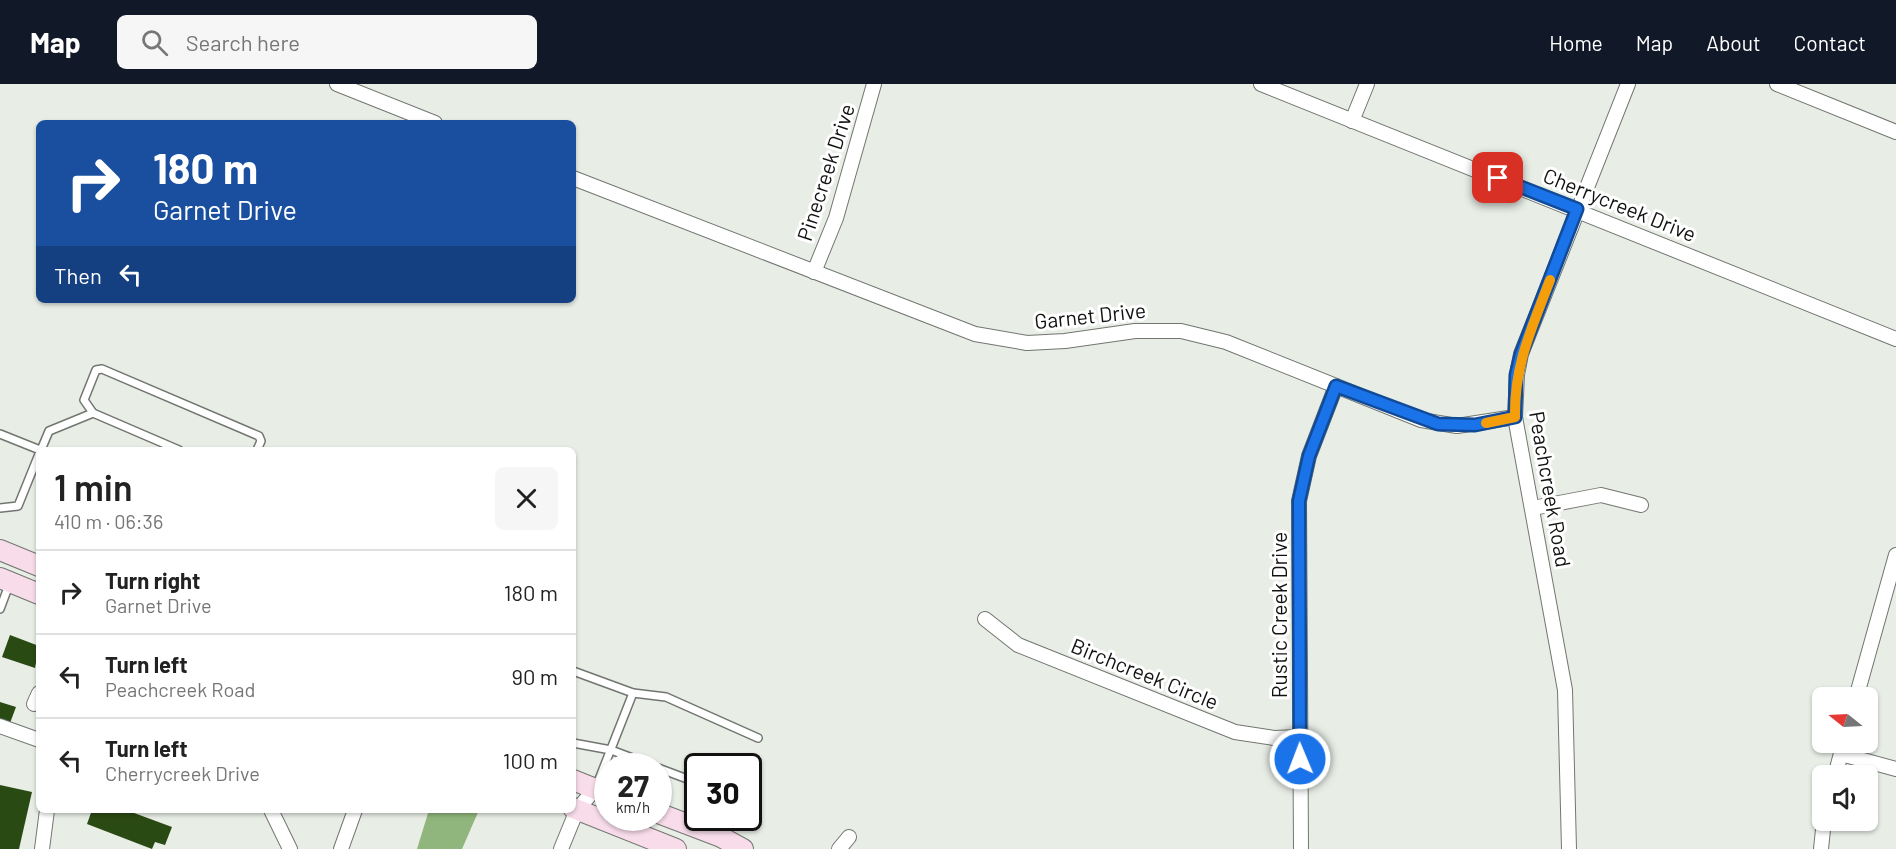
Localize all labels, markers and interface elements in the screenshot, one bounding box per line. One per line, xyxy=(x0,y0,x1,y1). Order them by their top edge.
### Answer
search box xyxy=(117,15,537,69)
text: Map xyxy=(30,25,81,59)
icon: search xyxy=(138,26,171,59)
text: Search here xyxy=(186,29,300,55)
text: Home xyxy=(1549,30,1603,55)
text: Map xyxy=(1636,30,1673,55)
text: About xyxy=(1706,30,1761,55)
text: Contact xyxy=(1794,30,1866,55)
street label: Pinecreek Drive xyxy=(791,100,859,244)
text: 180 m xyxy=(153,142,258,192)
icon: right xyxy=(54,144,132,222)
pin xyxy=(1472,152,1523,203)
icon: arrive xyxy=(1481,161,1514,194)
street label: Cherrycreek Drive xyxy=(1540,162,1700,246)
text: Garnet Drive xyxy=(153,193,297,225)
icon: left xyxy=(114,258,147,291)
text: Then xyxy=(54,262,102,288)
street label: Garnet Drive xyxy=(1033,297,1147,333)
street label: Peachcreek Road xyxy=(1525,409,1577,569)
text: 1 min xyxy=(54,465,133,508)
button: close xyxy=(495,467,558,530)
text: 410 m · 06:36 xyxy=(54,509,163,533)
street label: Rustic Creek Drive xyxy=(1266,532,1291,698)
text: Turn right xyxy=(105,567,200,593)
icon: right xyxy=(54,576,87,609)
text: 180 m xyxy=(504,579,558,605)
text: Garnet Drive xyxy=(105,593,212,617)
street label: Birchcreek Circle xyxy=(1068,632,1222,714)
text: Turn left xyxy=(105,651,188,677)
icon: left xyxy=(54,660,87,693)
text: 90 m xyxy=(512,663,558,689)
text: Peachcreek Road xyxy=(105,677,255,701)
north arrow xyxy=(1812,687,1878,753)
map controls xyxy=(1812,687,1878,831)
position arrow xyxy=(1268,727,1332,791)
text: Turn left xyxy=(105,735,188,761)
icon: left xyxy=(54,744,87,777)
text: 100 m xyxy=(503,747,558,773)
speed limit sign: 30 xyxy=(684,753,762,831)
text: Cherrycreek Drive xyxy=(105,761,260,785)
button: sound xyxy=(1812,765,1878,831)
text: 27 xyxy=(617,767,649,803)
text: km/h xyxy=(616,798,650,816)

